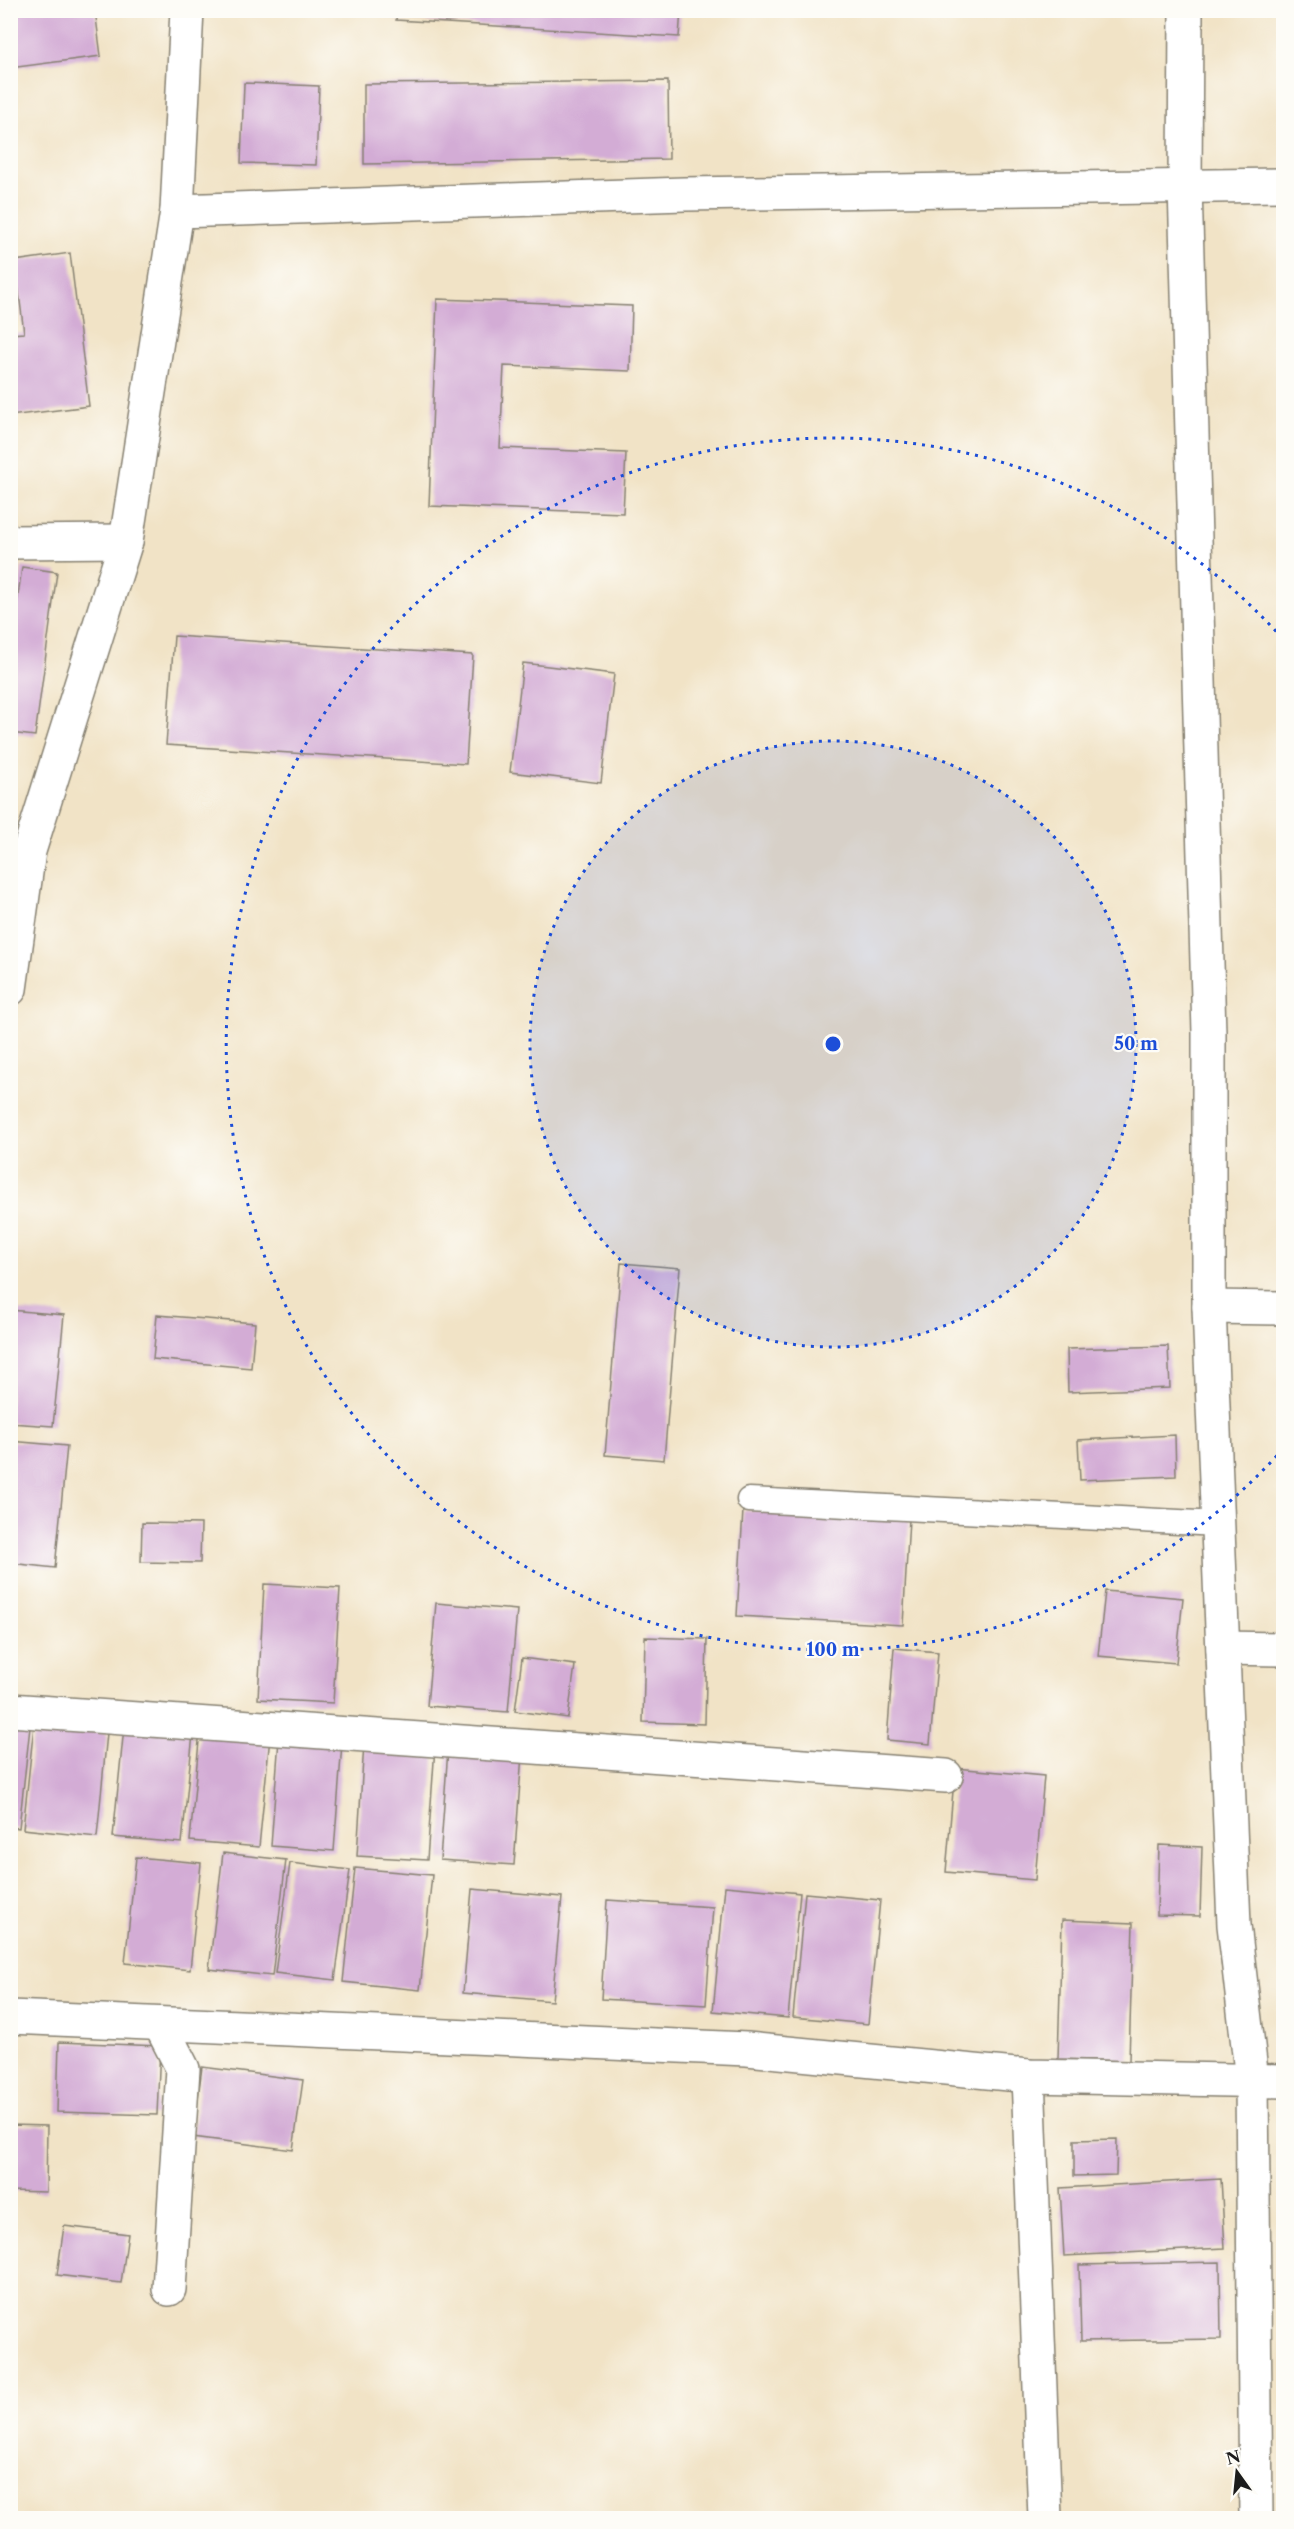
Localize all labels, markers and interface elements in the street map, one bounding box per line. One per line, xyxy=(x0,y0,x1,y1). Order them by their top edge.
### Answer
text: 50 m xyxy=(1114,1033,1158,1055)
centre of rings xyxy=(823,1034,843,1054)
text: 100 m xyxy=(806,1639,860,1661)
north arrow xyxy=(1207,2442,1267,2502)
text: N xyxy=(1224,2446,1243,2469)

